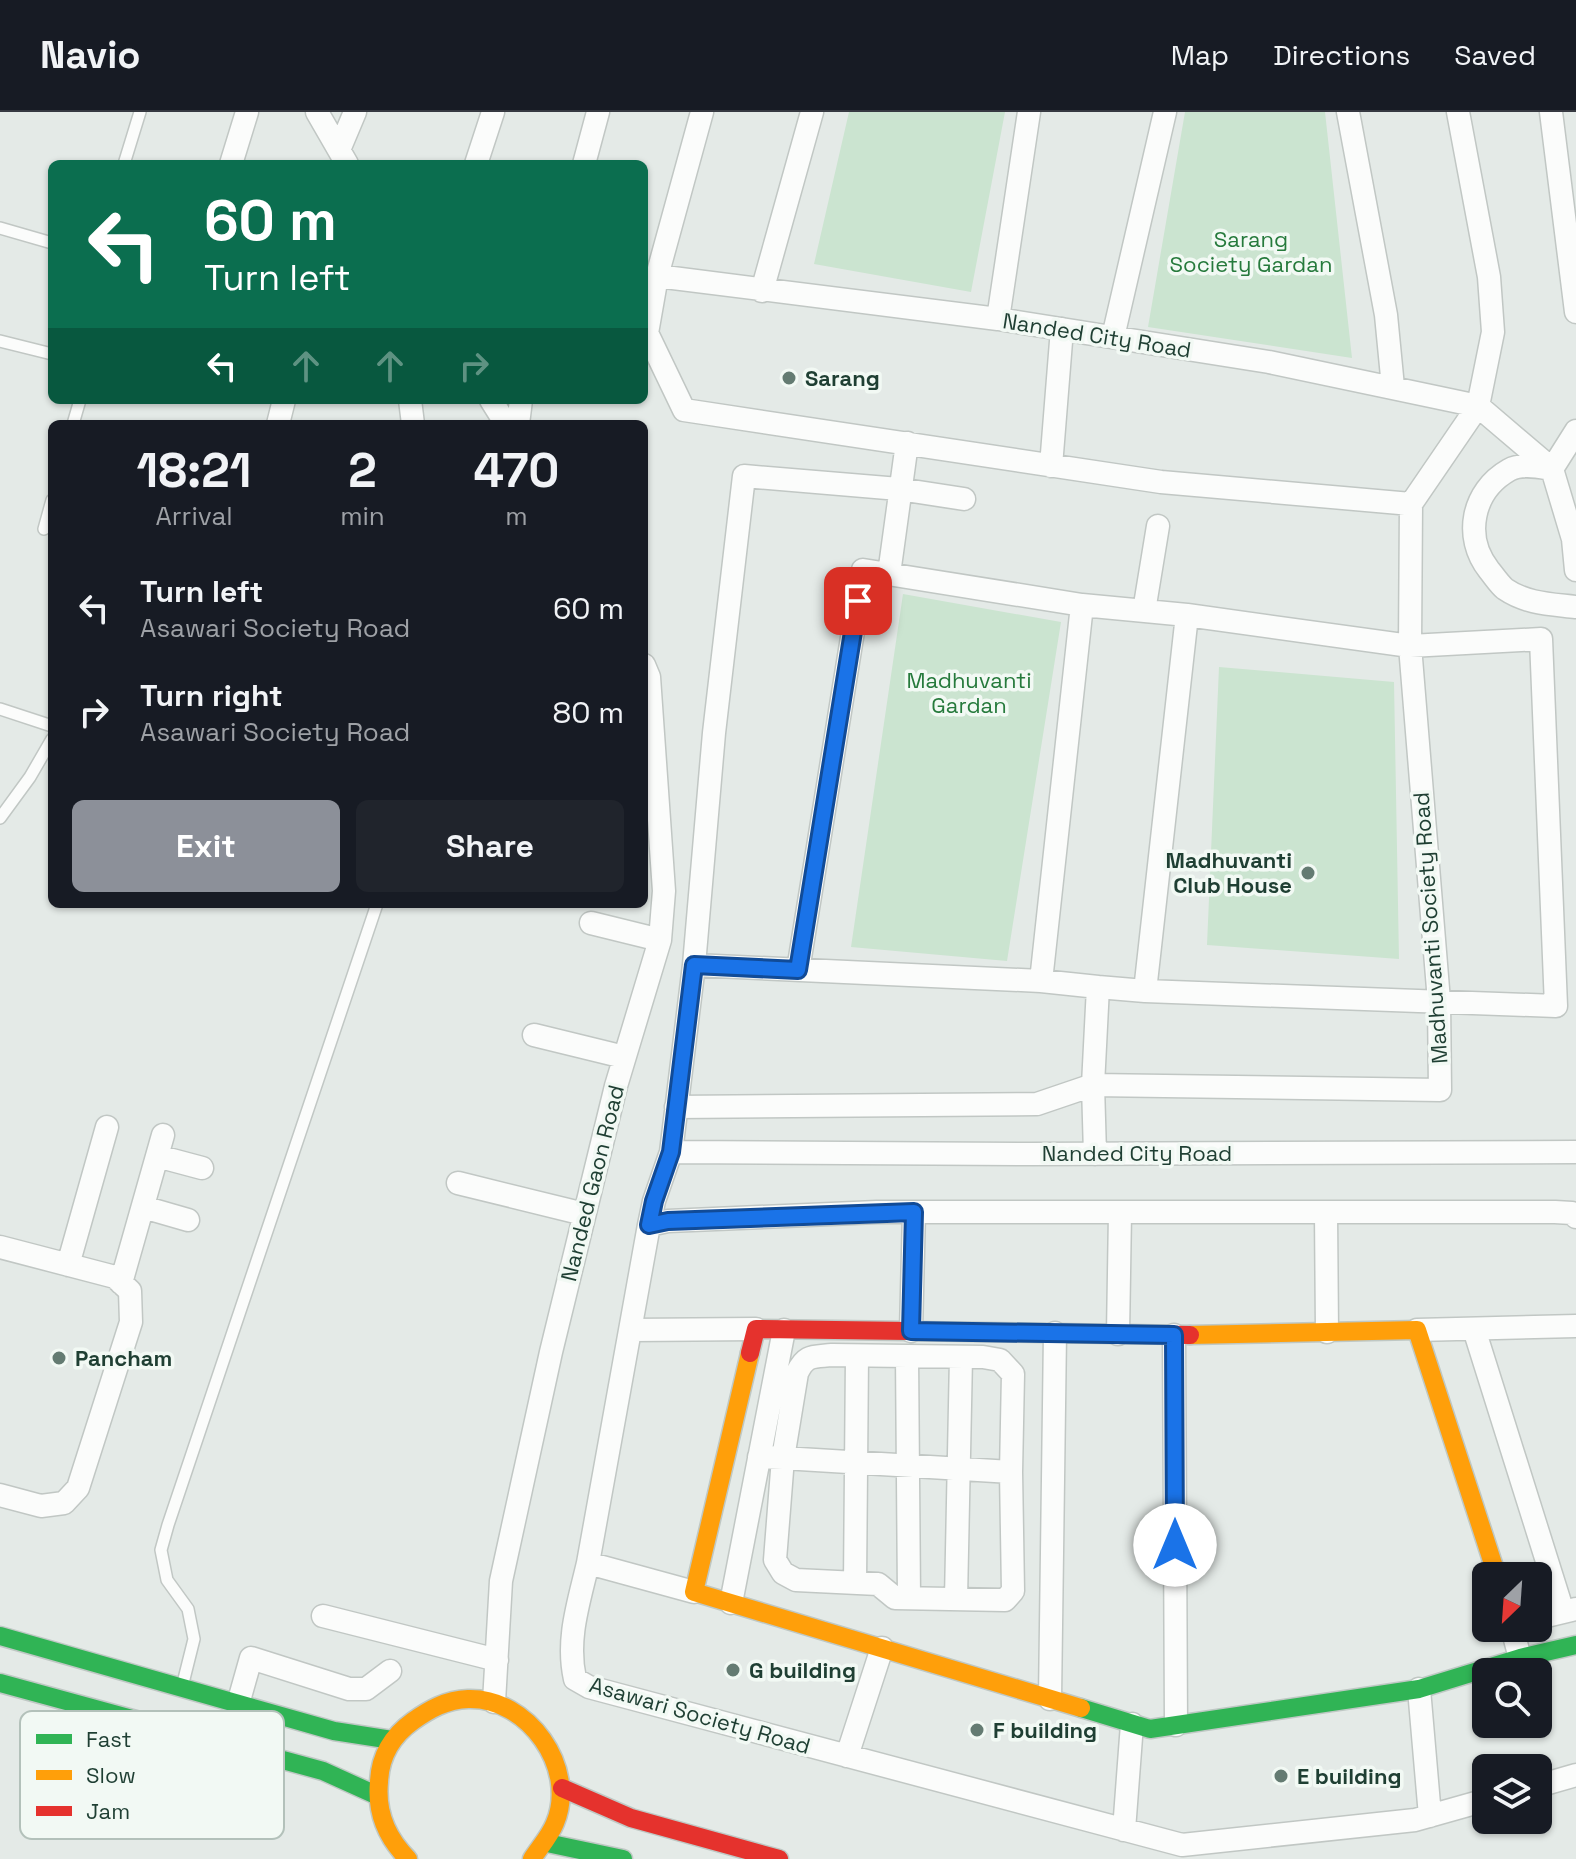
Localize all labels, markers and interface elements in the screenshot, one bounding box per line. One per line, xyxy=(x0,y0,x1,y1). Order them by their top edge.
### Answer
text: Navio xyxy=(40,31,141,79)
text: Map xyxy=(1171,37,1229,73)
text: Directions xyxy=(1273,37,1410,73)
text: Saved xyxy=(1454,37,1536,73)
text: 60 m xyxy=(204,185,337,256)
icon: left xyxy=(72,192,176,296)
park label: Sarang Society Gardan xyxy=(1170,225,1332,278)
text: Turn left xyxy=(204,255,351,301)
street label: Nanded City Road xyxy=(1001,306,1193,364)
icon: left xyxy=(200,344,244,388)
icon: ahead xyxy=(284,344,328,388)
icon: ahead xyxy=(368,344,412,388)
icon: right xyxy=(452,344,496,388)
place label: Sarang xyxy=(805,364,880,392)
marker: Sarang xyxy=(780,369,798,387)
text: 18:21 xyxy=(137,440,252,501)
text: 2 xyxy=(348,440,377,501)
text: 470 xyxy=(473,440,559,501)
text: Arrival xyxy=(155,499,233,533)
text: min xyxy=(340,499,385,533)
text: m xyxy=(505,499,528,533)
pin xyxy=(824,567,892,635)
text: Turn left xyxy=(140,572,263,611)
icon: arrive xyxy=(836,579,880,623)
icon: left xyxy=(72,586,116,630)
text: 60 m xyxy=(553,589,624,628)
text: Asawari Society Road xyxy=(140,611,410,645)
park label: Madhuvanti Gardan xyxy=(906,666,1032,719)
text: Turn right xyxy=(140,676,283,715)
icon: right xyxy=(72,690,116,734)
text: 80 m xyxy=(553,693,624,732)
text: Asawari Society Road xyxy=(140,715,410,749)
street label: Madhuvanti Society Road xyxy=(1407,791,1453,1065)
button: Exit xyxy=(72,800,340,892)
button: Share xyxy=(356,800,624,892)
place label: Madhuvanti Club House xyxy=(1165,846,1292,899)
marker: Madhuvanti Club House xyxy=(1299,864,1317,882)
street label: Nanded Gaon Road xyxy=(554,1082,630,1284)
street label: Nanded City Road xyxy=(1042,1139,1232,1167)
place label: Pancham xyxy=(75,1344,172,1372)
marker: Pancham xyxy=(50,1349,68,1367)
position arrow xyxy=(1133,1503,1217,1587)
north arrow xyxy=(1472,1562,1552,1642)
map controls xyxy=(1472,1562,1552,1834)
place label: G building xyxy=(749,1656,856,1684)
button: search xyxy=(1472,1658,1552,1738)
marker: G building xyxy=(724,1661,742,1679)
street label: Asawari Society Road xyxy=(586,1670,814,1760)
legend xyxy=(20,1711,284,1839)
place label: F building xyxy=(993,1716,1097,1744)
marker: F building xyxy=(968,1721,986,1739)
text: Fast xyxy=(86,1725,132,1753)
button: layers xyxy=(1472,1754,1552,1834)
text: Slow xyxy=(86,1761,136,1789)
place label: E building xyxy=(1297,1762,1402,1790)
marker: E building xyxy=(1272,1767,1290,1785)
text: Jam xyxy=(86,1797,130,1825)

